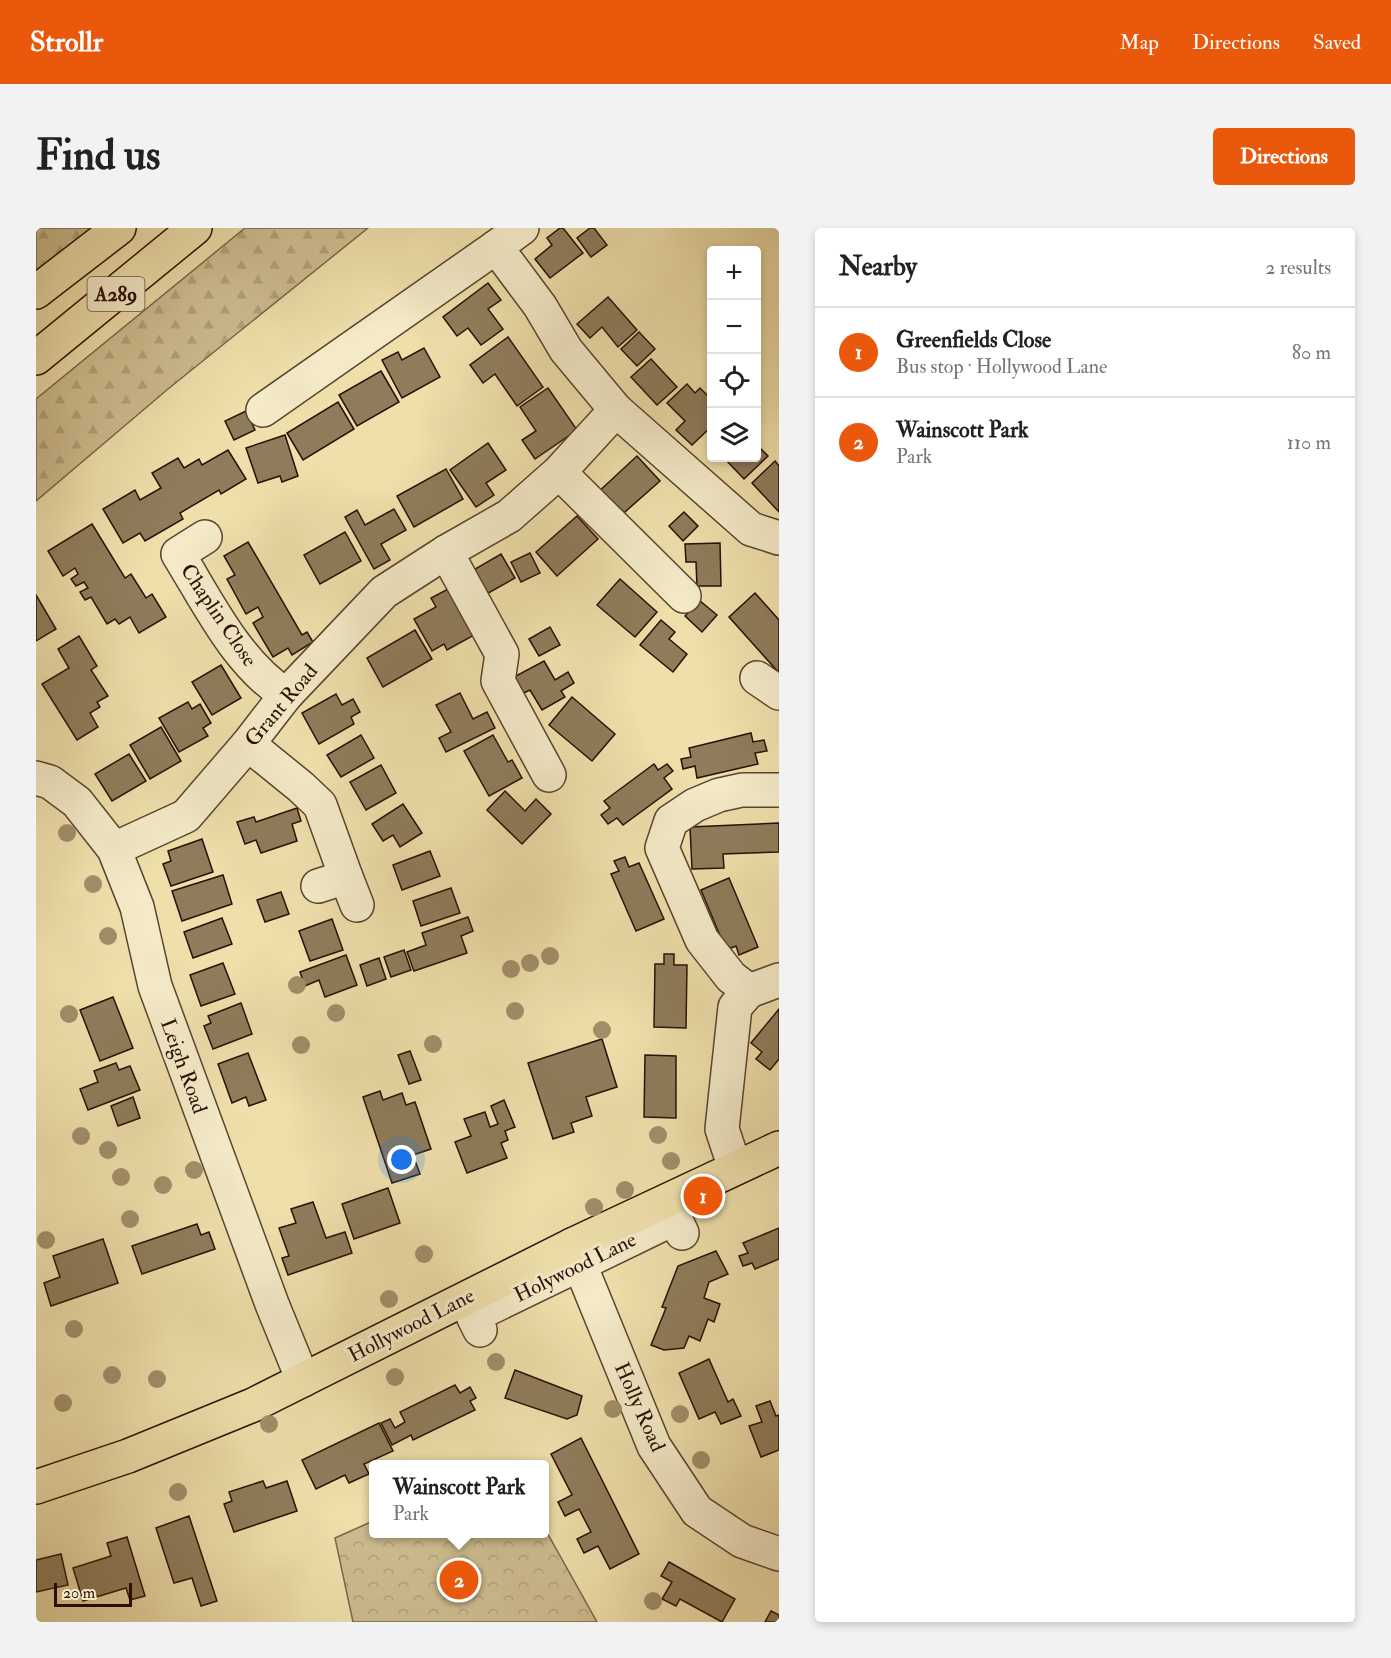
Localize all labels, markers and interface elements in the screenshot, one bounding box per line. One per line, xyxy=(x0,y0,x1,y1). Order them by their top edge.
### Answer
text: Strollr xyxy=(30,25,103,60)
text: Map xyxy=(1119,29,1159,56)
text: Directions xyxy=(1192,29,1280,56)
text: Saved xyxy=(1313,29,1361,56)
button: Directions xyxy=(1213,128,1355,185)
text: Find us xyxy=(36,130,160,182)
map controls xyxy=(707,246,761,462)
button: + xyxy=(707,246,761,300)
text: Nearby xyxy=(839,251,917,283)
text: 2 results xyxy=(1265,255,1331,280)
road number: A289 xyxy=(88,277,145,311)
button: − xyxy=(707,300,761,354)
text: Greenfields Close xyxy=(896,326,1051,354)
text: 1 xyxy=(855,340,862,365)
text: 80 m xyxy=(1292,340,1331,365)
button: locate xyxy=(707,354,761,408)
text: Bus stop · Hollywood Lane xyxy=(896,354,1107,379)
button: layers xyxy=(707,408,761,462)
text: Wainscott Park xyxy=(896,416,1029,444)
text: 2 xyxy=(853,430,864,455)
text: 110 m xyxy=(1287,430,1331,455)
text: Park xyxy=(896,444,932,469)
street label: Chaplin Close xyxy=(174,559,263,672)
street label: Grant Road xyxy=(239,658,324,752)
street label: Leigh Road xyxy=(154,1015,213,1118)
your location xyxy=(387,1145,416,1174)
pin: 1 xyxy=(684,1174,722,1218)
street label: Holywood Lane xyxy=(510,1226,641,1309)
street label: Hollywood Lane xyxy=(344,1282,479,1369)
street label: Holly Road xyxy=(608,1358,671,1457)
popup xyxy=(369,1460,549,1538)
text: Wainscott Park xyxy=(393,1473,525,1501)
text: Park xyxy=(393,1501,429,1526)
pin: 2 xyxy=(440,1558,478,1602)
scale bar xyxy=(54,1580,132,1608)
text: 20 m xyxy=(63,1583,95,1603)

